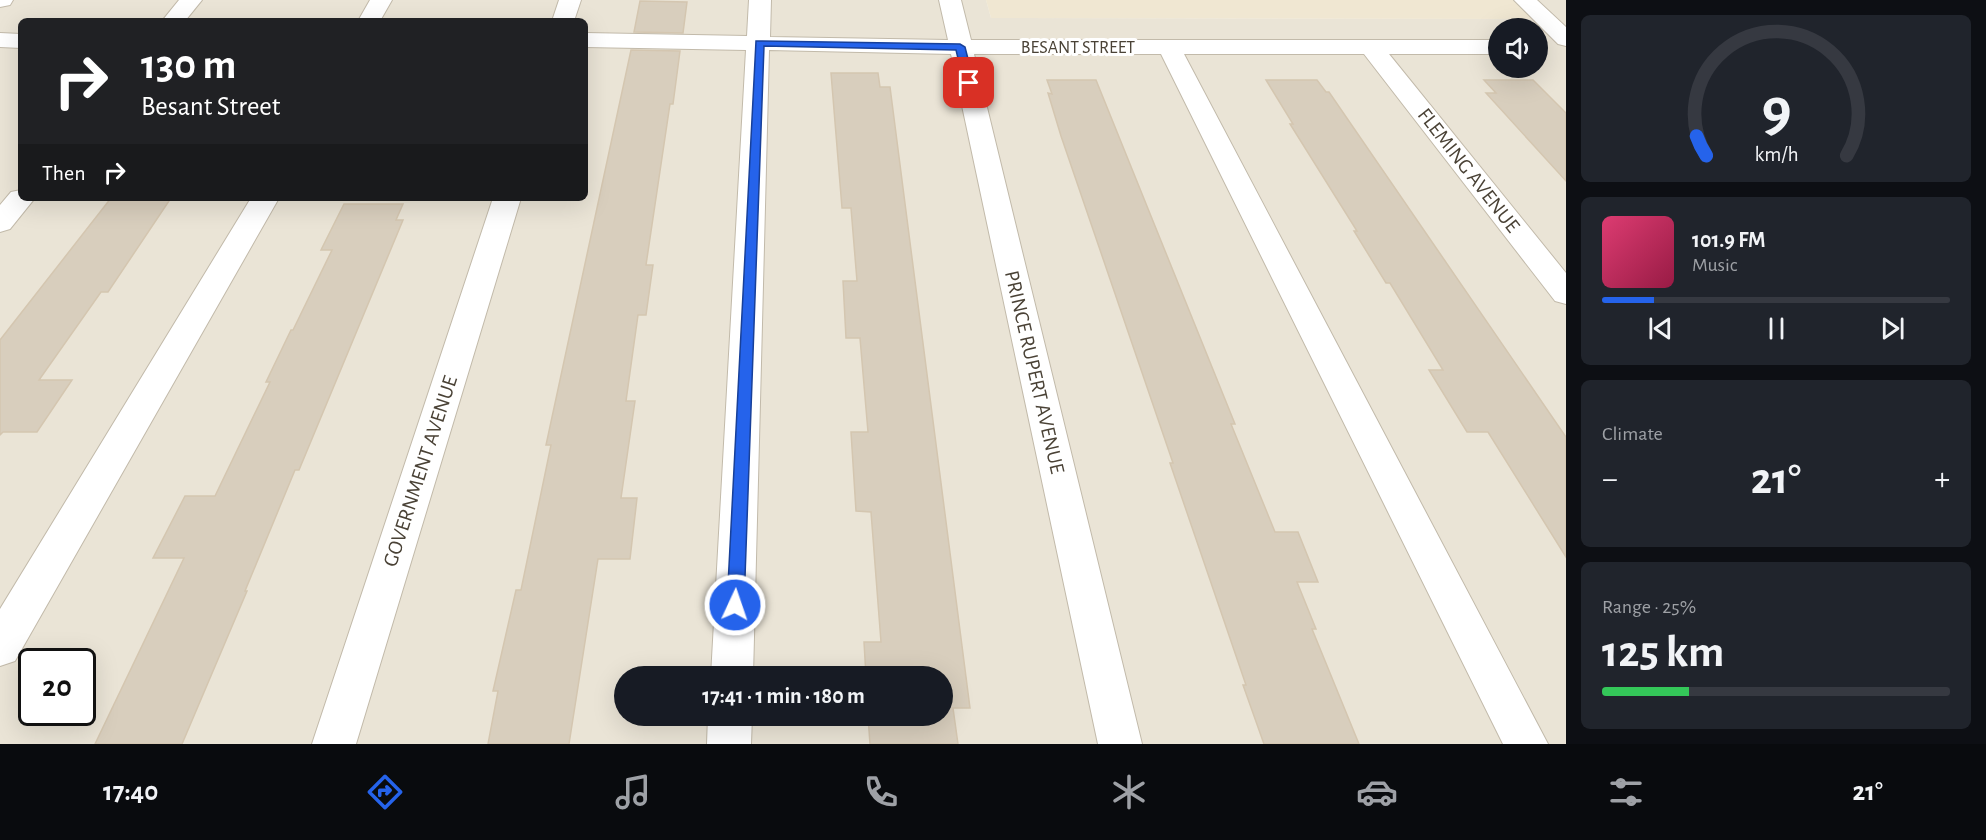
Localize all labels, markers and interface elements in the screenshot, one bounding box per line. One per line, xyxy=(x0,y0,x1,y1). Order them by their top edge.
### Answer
map controls xyxy=(1488,18,1548,78)
button: sound xyxy=(1488,18,1548,78)
street label: BESANT STREET xyxy=(1021,39,1135,57)
icon: right xyxy=(42,42,120,120)
text: 130 m xyxy=(141,44,236,86)
pin xyxy=(943,57,994,108)
icon: arrive xyxy=(952,66,985,99)
text: 9 xyxy=(1761,80,1791,142)
text: Besant Street xyxy=(141,93,280,120)
street label: FLEMING AVENUE xyxy=(1414,104,1524,236)
text: km/h xyxy=(1754,144,1798,165)
icon: right xyxy=(98,156,131,189)
text: Then xyxy=(42,162,86,184)
text: 101.9 FM xyxy=(1692,229,1766,251)
text: Music xyxy=(1692,255,1738,275)
street label: PRINCE RUPERT AVENUE xyxy=(1001,268,1068,476)
icon: previous xyxy=(1644,312,1677,345)
icon: pause xyxy=(1760,312,1793,345)
icon: next xyxy=(1876,312,1909,345)
street label: GOVERNMENT AVENUE xyxy=(380,373,461,569)
text: Climate xyxy=(1602,424,1663,444)
text: 21° xyxy=(1751,457,1801,502)
text: − xyxy=(1602,463,1618,496)
text: + xyxy=(1934,463,1950,496)
position arrow xyxy=(703,573,767,637)
text: Range · 25% xyxy=(1602,597,1696,617)
text: 125 km xyxy=(1602,630,1724,675)
speed limit sign: 20 xyxy=(18,648,96,726)
text: 17:41 · 1 min · 180 m xyxy=(702,685,865,707)
icon: directions xyxy=(364,771,406,813)
icon: music xyxy=(612,771,654,813)
icon: phone xyxy=(860,771,902,813)
icon: climate xyxy=(1108,771,1150,813)
icon: car xyxy=(1356,771,1398,813)
icon: filters xyxy=(1605,771,1647,813)
text: 17:40 xyxy=(103,778,158,805)
text: 21° xyxy=(1853,778,1883,805)

